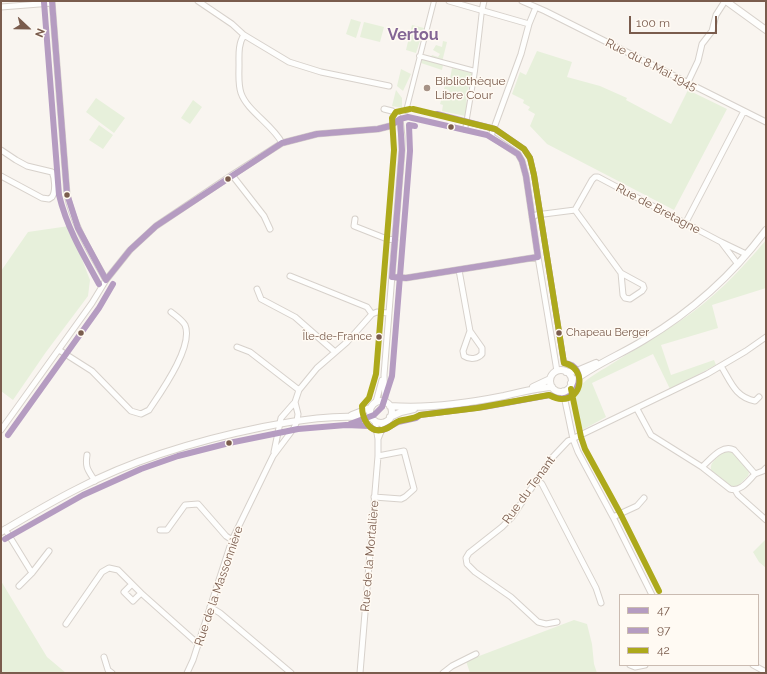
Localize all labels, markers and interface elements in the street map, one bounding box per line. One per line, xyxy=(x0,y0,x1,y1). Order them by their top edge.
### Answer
north arrow xyxy=(8,8,48,48)
scale bar xyxy=(631,8,719,34)
text: 100 m xyxy=(636,16,670,30)
district label: Vertou xyxy=(387,25,439,45)
text: N xyxy=(32,26,47,39)
street label: Rue du 8 Mai 1945 xyxy=(603,36,699,94)
place label: Bibliothèque Libre Cour xyxy=(435,74,506,102)
marker: Bibliothèque Libre Cour xyxy=(422,83,432,93)
unlabelled marker xyxy=(446,122,456,132)
unlabelled marker xyxy=(223,174,233,184)
street label: Rue de Bretagne xyxy=(613,181,703,237)
unlabelled marker xyxy=(62,190,72,200)
place label: Chapeau Berger xyxy=(566,326,649,340)
unlabelled marker xyxy=(76,328,86,338)
marker: Chapeau Berger xyxy=(554,328,564,338)
place label: Île-de-France xyxy=(302,330,372,344)
marker: Île-de-France xyxy=(374,332,384,342)
unlabelled marker xyxy=(224,438,234,448)
street label: Rue du Tenant xyxy=(500,453,558,527)
street label: Rue de la Mortalière xyxy=(358,500,382,612)
street label: Rue de la Massonnière xyxy=(192,524,246,648)
legend xyxy=(619,594,759,666)
text: 47 xyxy=(657,603,670,617)
text: 97 xyxy=(657,623,670,637)
text: 42 xyxy=(657,643,670,657)

